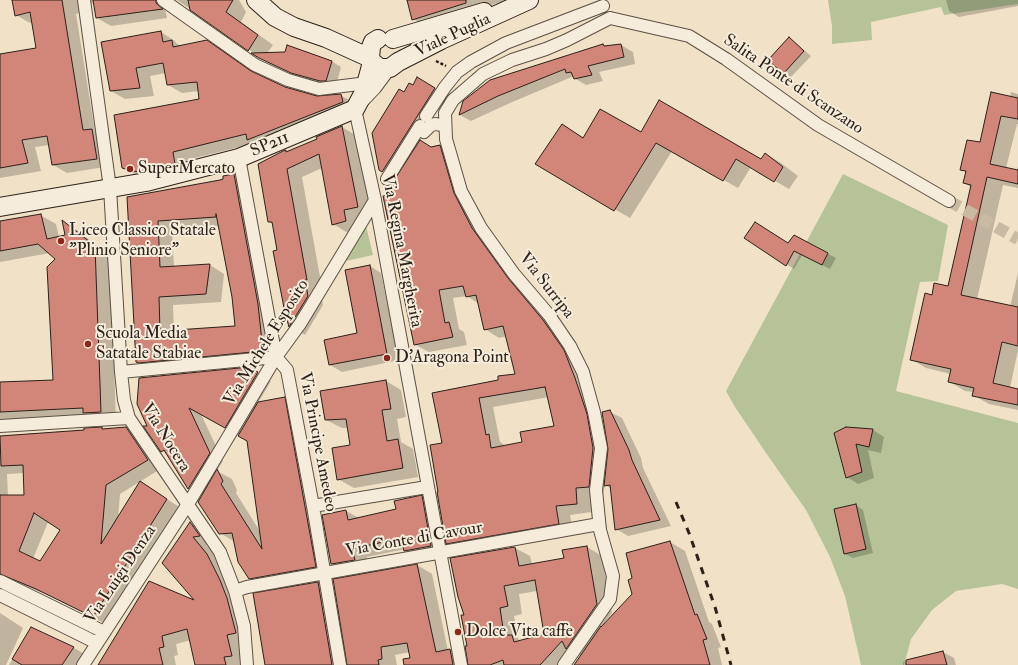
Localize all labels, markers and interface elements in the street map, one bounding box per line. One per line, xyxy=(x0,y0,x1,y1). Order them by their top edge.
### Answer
street label: Viale Puglia xyxy=(412,10,494,62)
street label: Salita Ponte di Scanzano xyxy=(719,31,867,139)
street label: SP211 xyxy=(248,128,292,162)
place label: SuperMercato xyxy=(138,159,235,179)
marker: SuperMercato xyxy=(125,164,135,174)
street label: Via Regina Margherita xyxy=(376,173,426,329)
place label: Liceo Classico Statale "Plinio Seniore" xyxy=(69,221,216,261)
marker: Liceo Classico Statale "Plinio Seniore" xyxy=(56,236,66,246)
street label: Via Surripa xyxy=(514,249,578,323)
street label: Via Michele Esposito xyxy=(220,276,314,410)
place label: Scuola Media Satatale Stabiae xyxy=(96,324,201,364)
marker: Scuola Media Satatale Stabiae xyxy=(83,339,93,349)
place label: D'Aragona Point xyxy=(395,348,509,368)
marker: D'Aragona Point xyxy=(382,353,392,363)
street label: Via Principe Amedeo xyxy=(293,370,341,514)
street label: Via Nocera xyxy=(136,400,194,476)
street label: Via Conte di Cavour xyxy=(344,518,484,562)
street label: Via Luigi Denza xyxy=(81,522,161,628)
place label: Dolce Vita caffe xyxy=(466,622,573,642)
marker: Dolce Vita caffe xyxy=(453,627,463,637)

